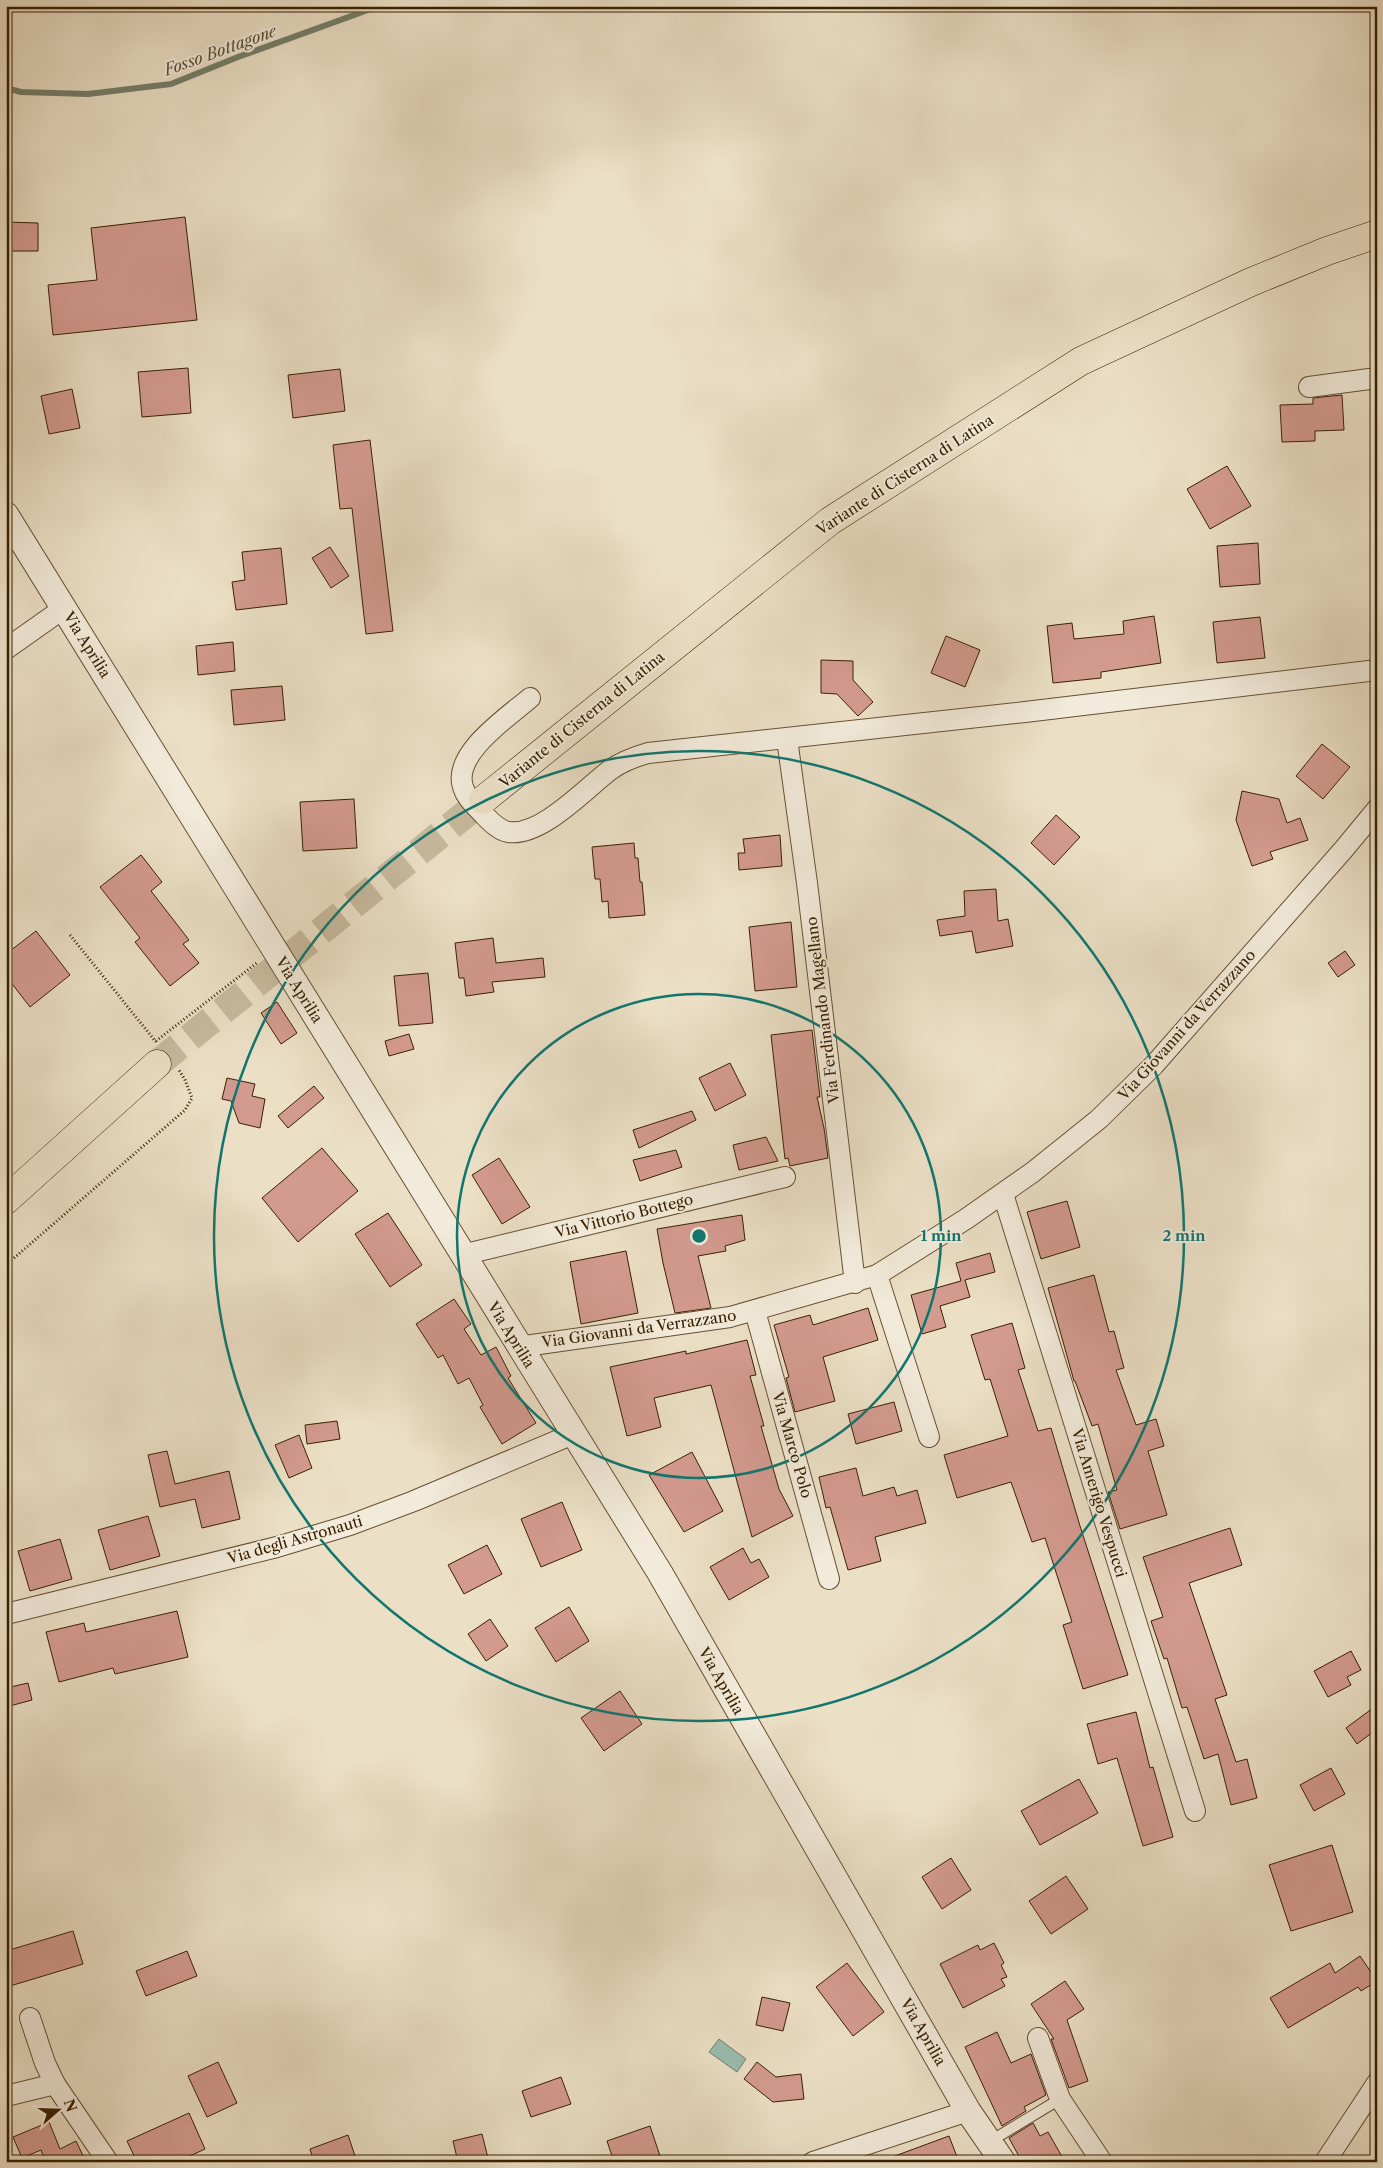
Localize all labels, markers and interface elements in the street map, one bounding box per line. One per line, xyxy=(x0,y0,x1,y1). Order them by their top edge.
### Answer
water label: Fosso Bottagone xyxy=(159,20,280,80)
street label: Variante di Cisterna di Latina xyxy=(812,410,997,540)
street label: Via Aprilia xyxy=(59,607,115,682)
street label: Variante di Cisterna di Latina xyxy=(494,647,668,793)
street label: Via Ferdinando Magellano xyxy=(802,916,844,1106)
street label: Via Giovanni da Verrazzano xyxy=(1113,945,1259,1105)
street label: Via Aprilia xyxy=(271,952,327,1027)
street label: Via Vittorio Bottego xyxy=(552,1189,695,1242)
text: 1 min xyxy=(920,1226,962,1245)
text: 2 min xyxy=(1162,1226,1206,1245)
centre of rings xyxy=(690,1227,708,1245)
street label: Via Aprilia xyxy=(483,1297,539,1372)
street label: Via Giovanni da Verrazzano xyxy=(540,1305,737,1352)
street label: Via Marco Polo xyxy=(768,1389,817,1500)
street label: Via Amerigo Vespucci xyxy=(1068,1425,1131,1580)
street label: Via degli Astronauti xyxy=(224,1511,365,1568)
street label: Via Aprilia xyxy=(694,1643,748,1718)
street label: Via Aprilia xyxy=(896,1994,950,2069)
north arrow xyxy=(32,2086,82,2136)
text: N xyxy=(60,2097,81,2114)

